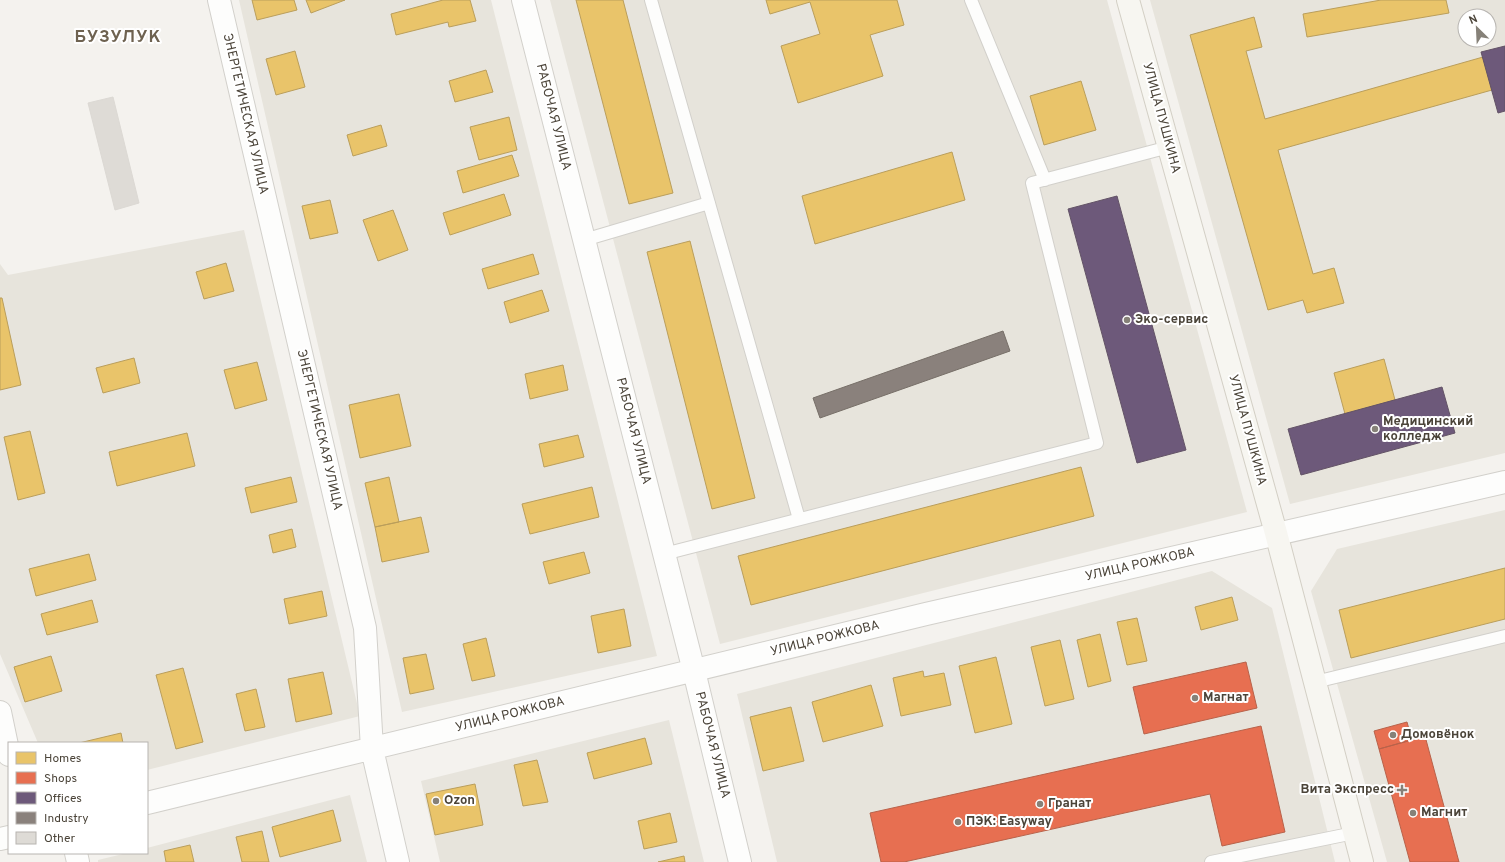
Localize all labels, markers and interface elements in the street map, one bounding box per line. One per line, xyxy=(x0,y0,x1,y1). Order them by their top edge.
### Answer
north arrow xyxy=(1457,8,1497,48)
text: N xyxy=(1467,12,1480,28)
district label: БУЗУЛУК xyxy=(74,27,162,49)
street label: ЭНЕРГЕТИЧЕСКАЯ УЛИЦА xyxy=(219,32,271,196)
street label: УЛИЦА ПУШКИНА xyxy=(1138,61,1184,175)
street label: РАБОЧАЯ УЛИЦА xyxy=(532,62,574,172)
place label: Эко-сервис xyxy=(1135,312,1208,328)
marker: Эко-сервис xyxy=(1122,315,1132,325)
street label: ЭНЕРГЕТИЧЕСКАЯ УЛИЦА xyxy=(293,348,345,512)
street label: УЛИЦА ПУШКИНА xyxy=(1224,373,1270,487)
street label: РАБОЧАЯ УЛИЦА xyxy=(612,376,654,486)
place label: Медицинский колледж xyxy=(1383,414,1473,445)
marker: Медицинский колледж xyxy=(1370,424,1380,434)
street label: УЛИЦА РОЖКОВА xyxy=(1084,545,1197,585)
street label: УЛИЦА РОЖКОВА xyxy=(769,618,881,660)
street label: РАБОЧАЯ УЛИЦА xyxy=(691,690,733,800)
place label: Магнат xyxy=(1203,690,1249,706)
marker: Магнат xyxy=(1190,693,1200,703)
street label: УЛИЦА РОЖКОВА xyxy=(454,694,566,736)
place label: Домовёнок xyxy=(1401,727,1475,743)
marker: Домовёнок xyxy=(1388,730,1398,740)
legend xyxy=(8,742,148,854)
text: Homes xyxy=(44,751,81,767)
text: Shops xyxy=(44,771,77,787)
place label: Вита Экспресс xyxy=(1301,782,1394,798)
marker: Вита Экспресс xyxy=(1397,785,1407,795)
text: Offices xyxy=(44,791,82,807)
place label: Ozon xyxy=(444,793,475,809)
marker: Ozon xyxy=(431,796,441,806)
place label: Гранат xyxy=(1048,796,1091,812)
marker: Гранат xyxy=(1035,799,1045,809)
place label: Магнит xyxy=(1421,805,1467,821)
marker: Магнит xyxy=(1408,808,1418,818)
text: Industry xyxy=(44,811,89,827)
place label: ПЭК: Easyway xyxy=(966,814,1053,830)
marker: ПЭК: Easyway xyxy=(953,817,963,827)
text: Other xyxy=(44,831,76,847)

